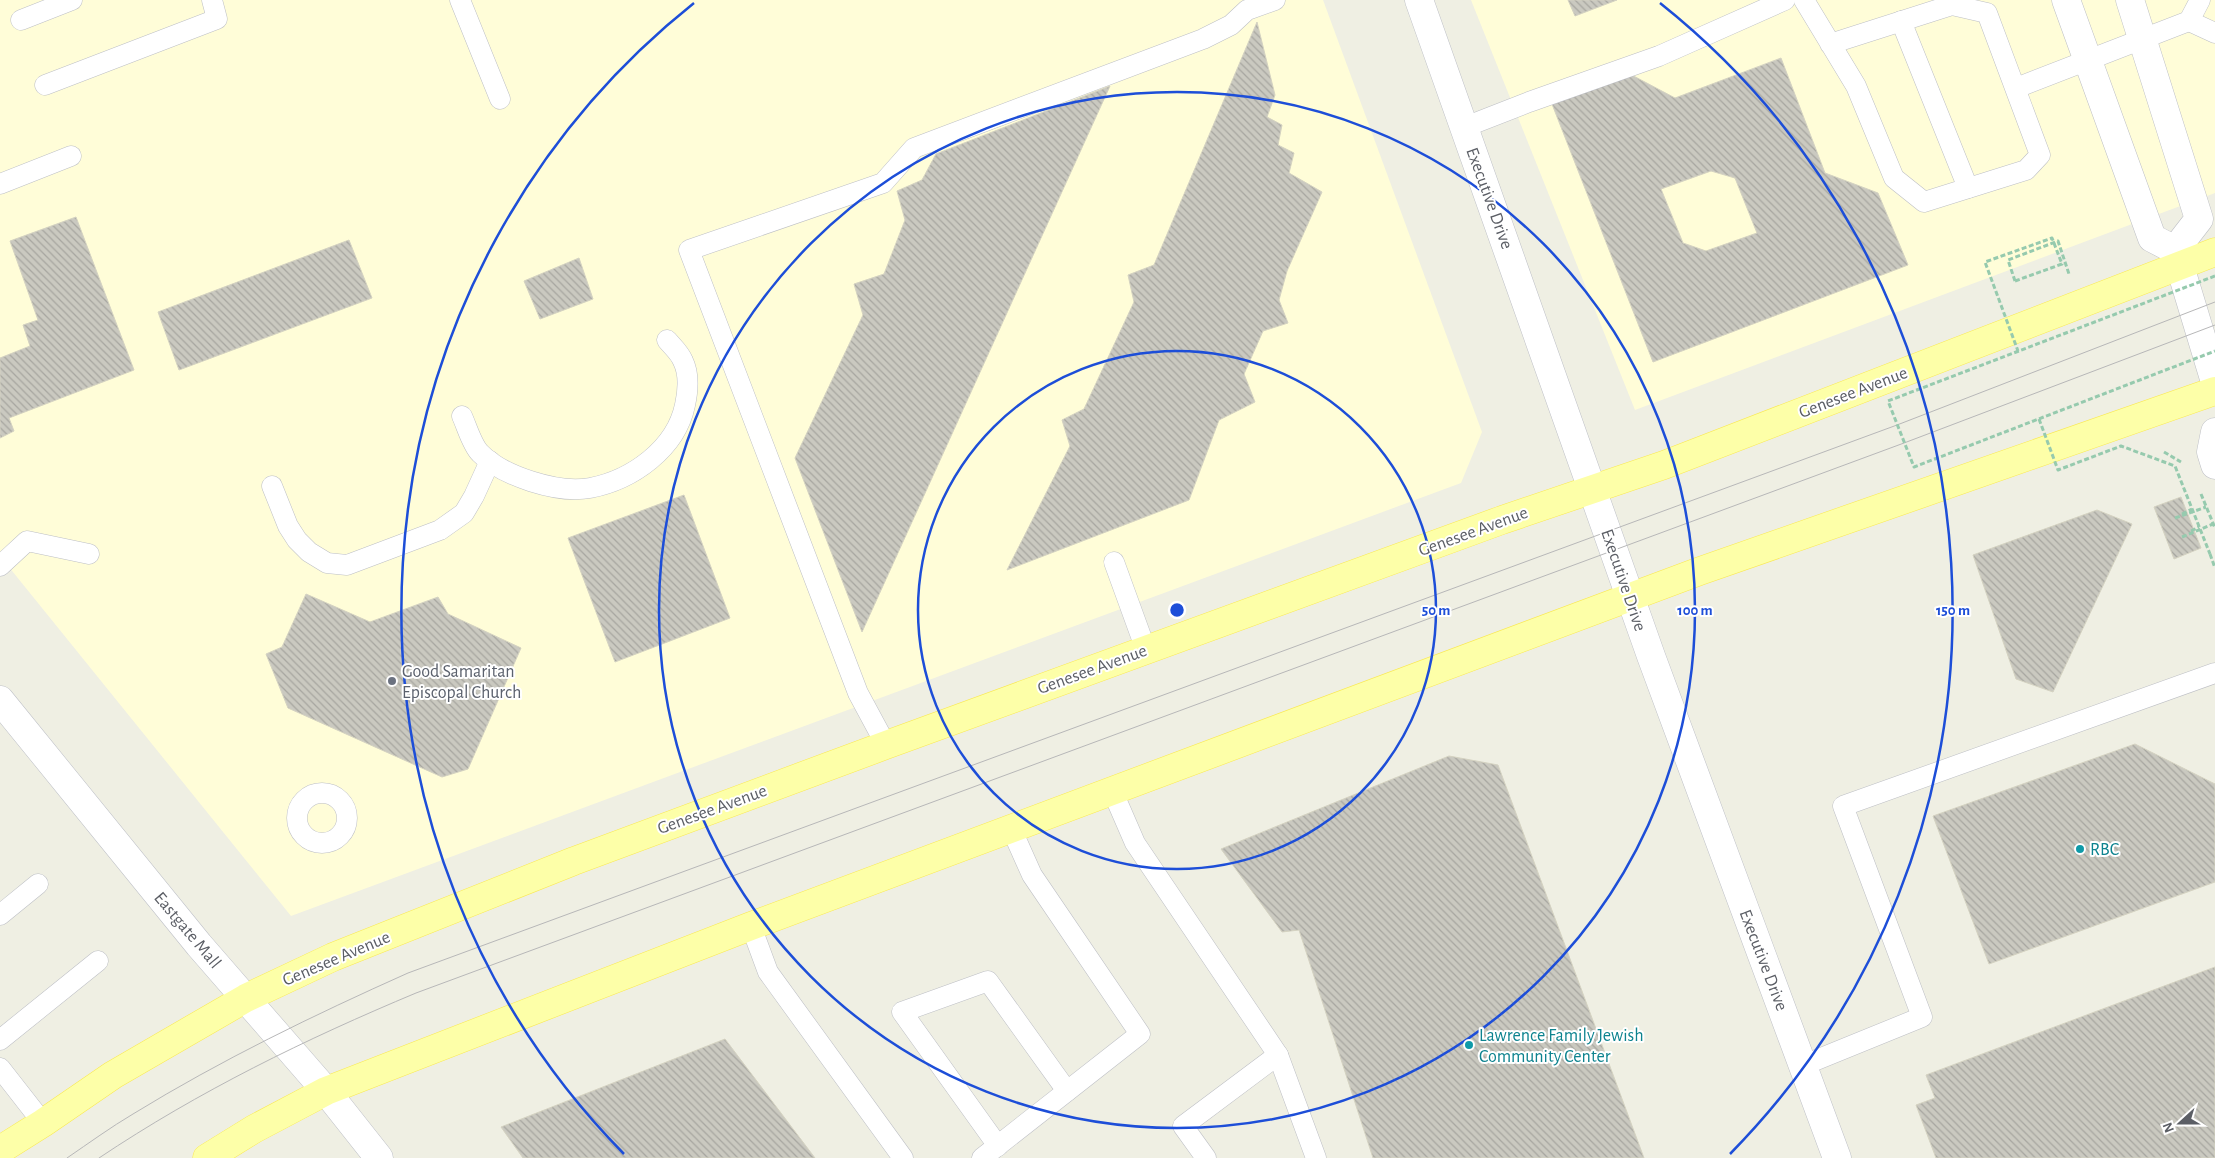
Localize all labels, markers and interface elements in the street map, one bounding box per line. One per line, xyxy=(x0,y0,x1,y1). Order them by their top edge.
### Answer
street label: Executive Drive xyxy=(1462,145,1516,252)
street label: Genesee Avenue xyxy=(1796,364,1910,422)
street label: Genesee Avenue xyxy=(1416,504,1530,560)
street label: Executive Drive xyxy=(1597,527,1649,634)
centre of rings xyxy=(1168,601,1186,619)
text: 50 m xyxy=(1422,603,1450,618)
text: 100 m xyxy=(1677,603,1713,618)
text: 150 m xyxy=(1936,603,1970,618)
street label: Genesee Avenue xyxy=(1035,642,1149,698)
place label: Good Samaritan Episcopal Church xyxy=(402,663,521,702)
marker: Good Samaritan Episcopal Church xyxy=(386,675,398,687)
street label: Genesee Avenue xyxy=(655,782,769,838)
place label: RBC xyxy=(2090,841,2119,859)
marker: RBC xyxy=(2074,843,2086,855)
street label: Eastgate Mall xyxy=(150,889,224,972)
street label: Executive Drive xyxy=(1736,907,1791,1013)
street label: Genesee Avenue xyxy=(280,928,393,990)
place label: Lawrence Family Jewish Community Center xyxy=(1479,1027,1644,1066)
marker: Lawrence Family Jewish Community Center xyxy=(1463,1039,1475,1051)
north arrow xyxy=(2155,1098,2205,1148)
text: N xyxy=(2161,1120,2177,1134)

